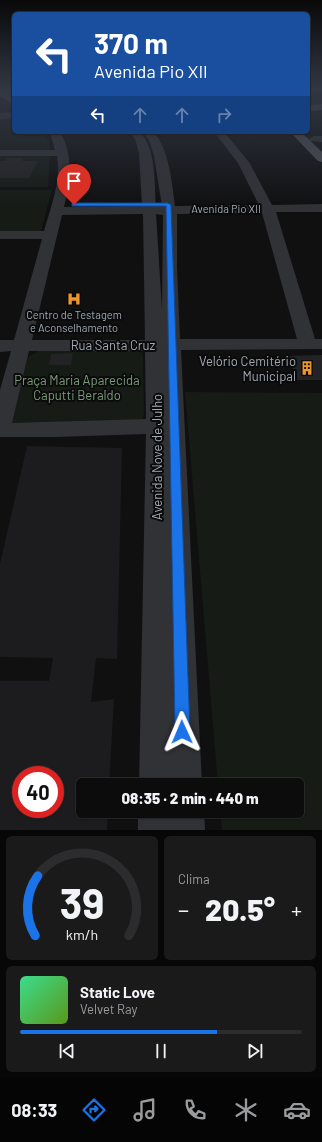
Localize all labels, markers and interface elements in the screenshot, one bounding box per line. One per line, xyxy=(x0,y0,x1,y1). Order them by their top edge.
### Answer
text: 370 m xyxy=(94,26,168,60)
icon: left xyxy=(28,28,80,80)
text: Avenida Pio XII xyxy=(94,60,208,82)
icon: left xyxy=(87,104,109,126)
icon: ahead xyxy=(129,104,151,126)
icon: ahead xyxy=(171,104,193,126)
icon: right xyxy=(213,104,235,126)
pin xyxy=(57,164,91,205)
icon: arrive xyxy=(63,170,85,192)
street label: Avenida Pio XII xyxy=(191,202,261,215)
hospital icon: Centro de Testagem e Aconselhamento xyxy=(66,291,82,307)
place label: Centro de Testagem e Aconselhamento xyxy=(26,308,122,334)
street label: Rua Santa Cruz xyxy=(71,337,156,353)
place label: Velório Cemitério Municipal xyxy=(199,353,296,384)
building icon: Velório Cemitério Municipal xyxy=(299,360,315,376)
park label: Praça Maria Aparecida Caputti Beraldo xyxy=(14,372,140,403)
street label: Avenida Nove de Julho xyxy=(149,394,165,520)
position arrow xyxy=(161,711,203,753)
speed limit sign: 40 xyxy=(12,766,64,818)
text: 08:35 · 2 min · 440 m xyxy=(121,789,259,807)
text: Clima xyxy=(178,871,210,887)
text: 39 xyxy=(60,877,104,927)
text: 20.5° xyxy=(205,891,275,927)
text: − xyxy=(178,896,189,922)
text: + xyxy=(291,896,302,922)
text: km/h xyxy=(66,926,98,943)
text: Static Love xyxy=(80,983,155,1001)
text: Velvet Ray xyxy=(80,1001,138,1017)
icon: previous xyxy=(56,1040,78,1062)
icon: pause xyxy=(150,1040,172,1062)
icon: next xyxy=(244,1040,266,1062)
icon: directions xyxy=(80,1096,108,1124)
icon: music xyxy=(131,1096,159,1124)
icon: phone xyxy=(181,1096,209,1124)
icon: climate xyxy=(232,1096,260,1124)
icon: car xyxy=(283,1096,311,1124)
text: 08:33 xyxy=(11,1099,57,1121)

